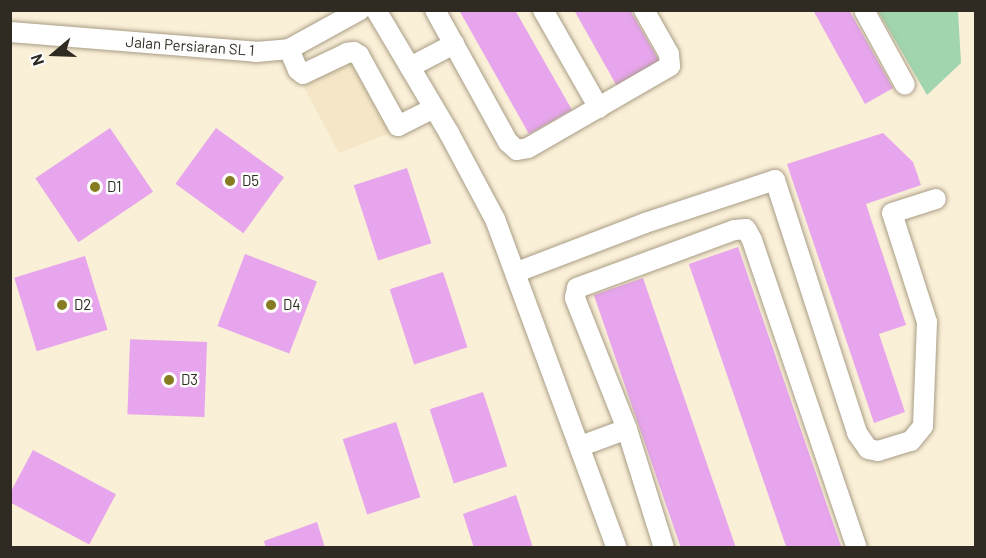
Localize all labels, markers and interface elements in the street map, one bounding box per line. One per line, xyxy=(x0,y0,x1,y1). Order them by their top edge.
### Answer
north arrow xyxy=(24,24,84,84)
street label: Jalan Persiaran SL 1 xyxy=(125,33,255,59)
text: N xyxy=(26,52,47,68)
place label: D5 xyxy=(242,172,259,190)
marker: D5 xyxy=(223,174,237,188)
place label: D1 xyxy=(107,178,122,196)
marker: D1 xyxy=(88,180,102,194)
place label: D2 xyxy=(74,296,91,314)
place label: D4 xyxy=(283,296,301,314)
marker: D2 xyxy=(55,298,69,312)
marker: D4 xyxy=(264,298,278,312)
place label: D3 xyxy=(181,371,198,389)
marker: D3 xyxy=(162,373,176,387)

